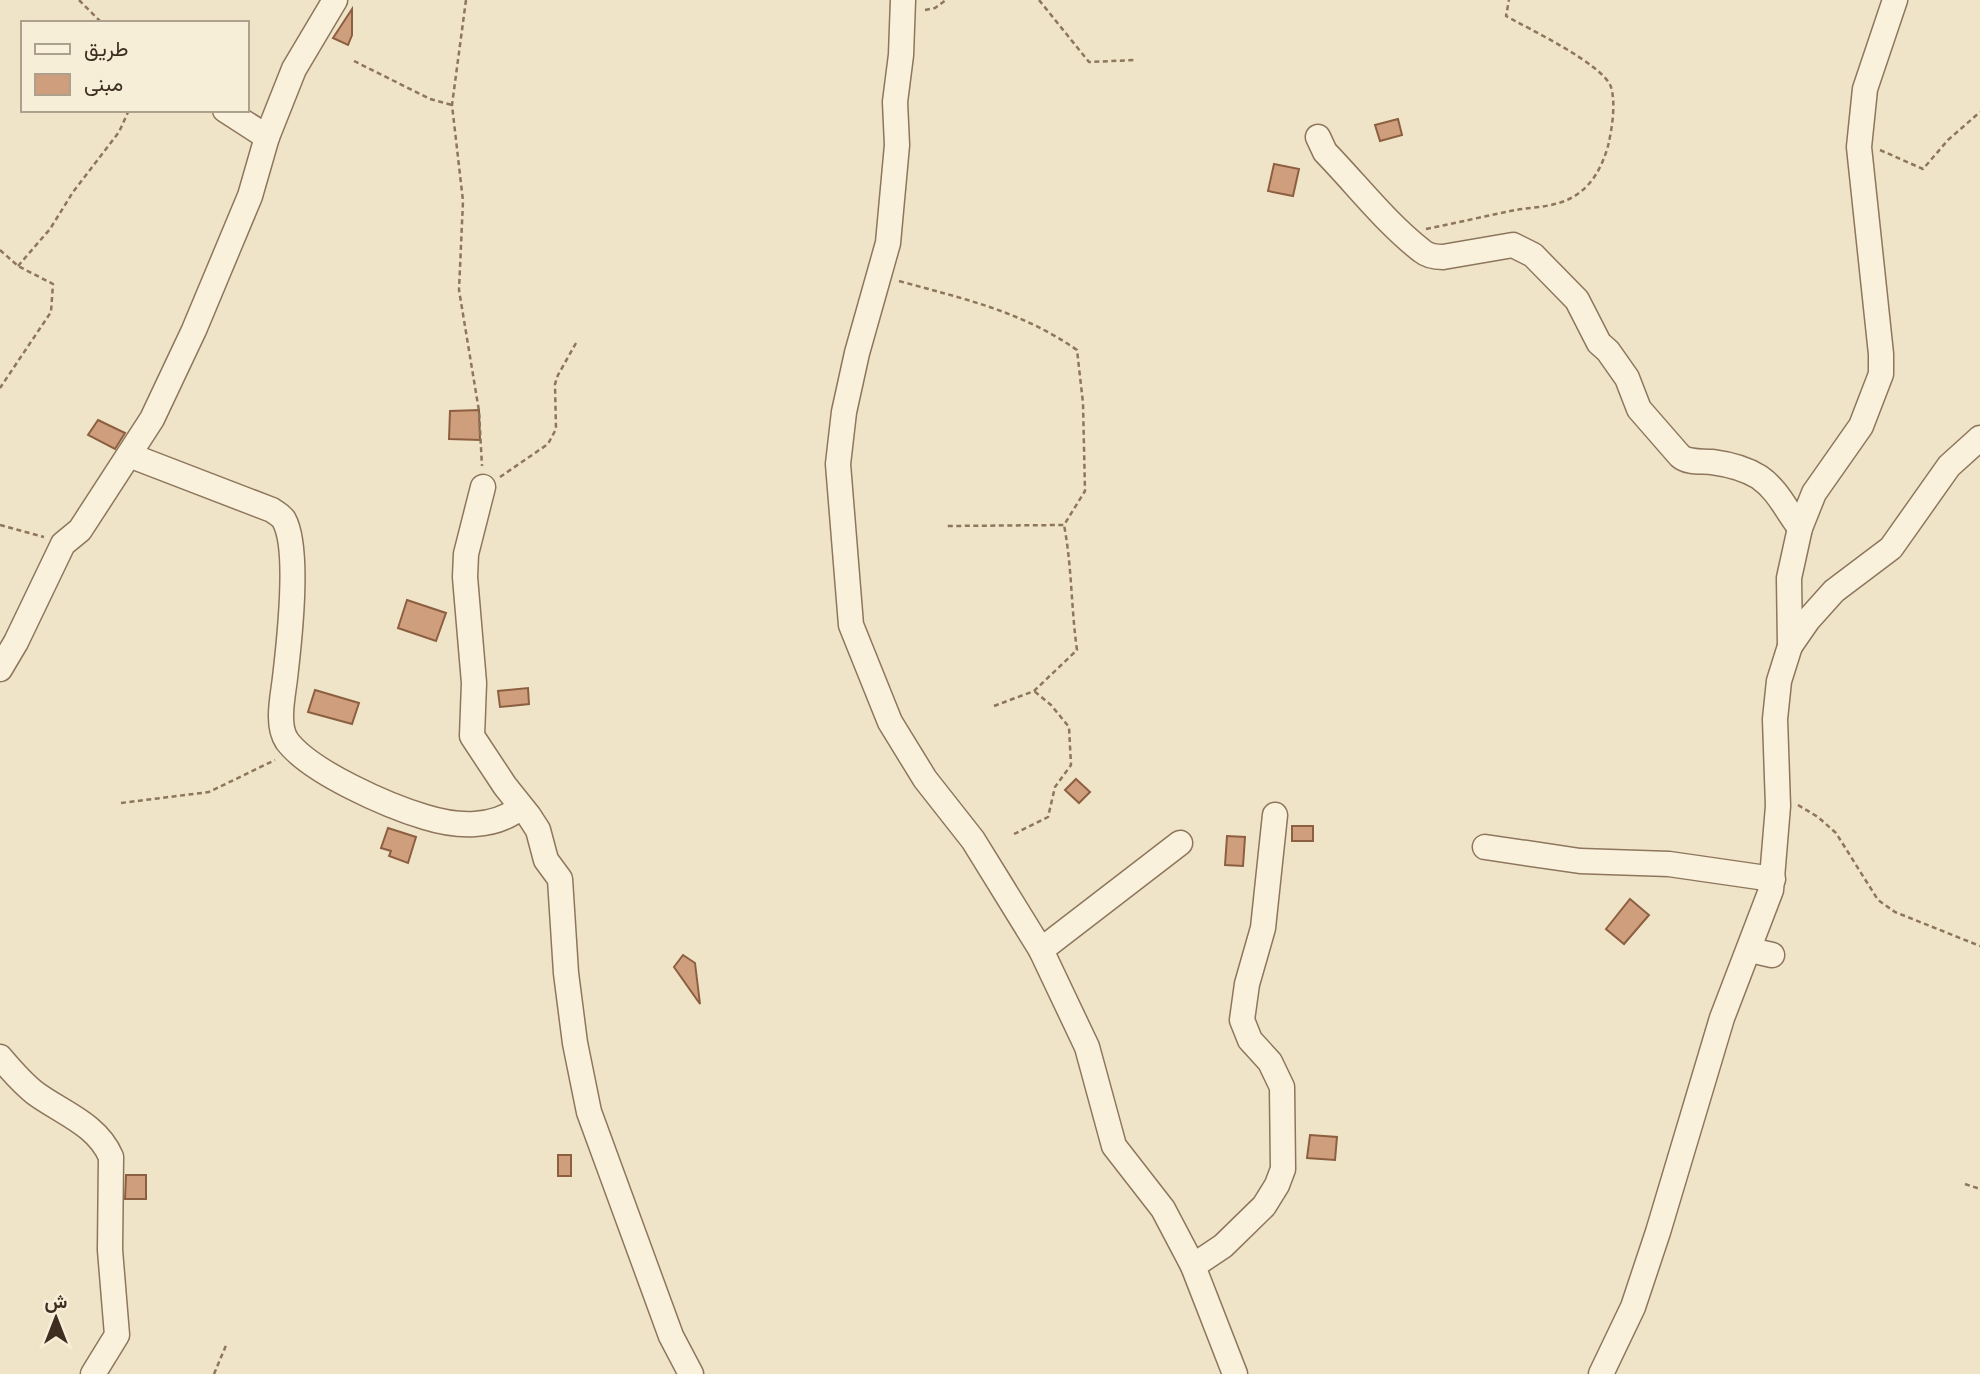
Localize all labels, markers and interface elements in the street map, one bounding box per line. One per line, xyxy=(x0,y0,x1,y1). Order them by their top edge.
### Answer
legend xyxy=(21,21,248,112)
text: طريق xyxy=(84,31,129,62)
text: مبنى xyxy=(84,66,123,97)
north arrow xyxy=(21,1283,91,1353)
text: ش xyxy=(45,1286,68,1314)

